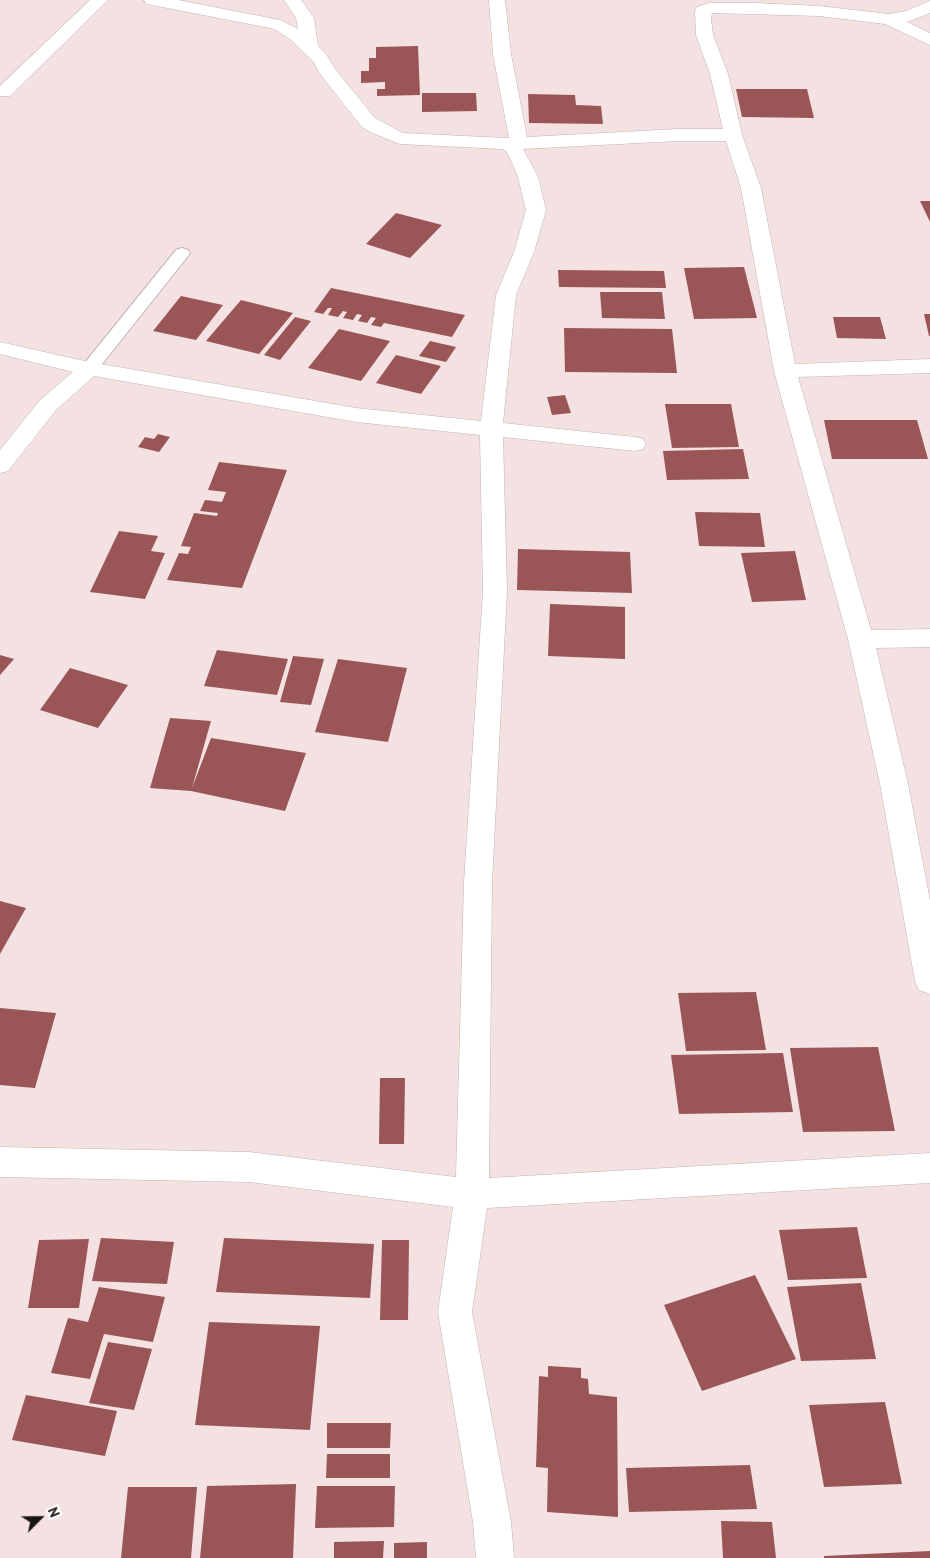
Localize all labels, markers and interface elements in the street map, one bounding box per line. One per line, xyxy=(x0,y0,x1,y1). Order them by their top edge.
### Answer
north arrow xyxy=(15,1493,65,1543)
text: N xyxy=(44,1504,64,1520)

